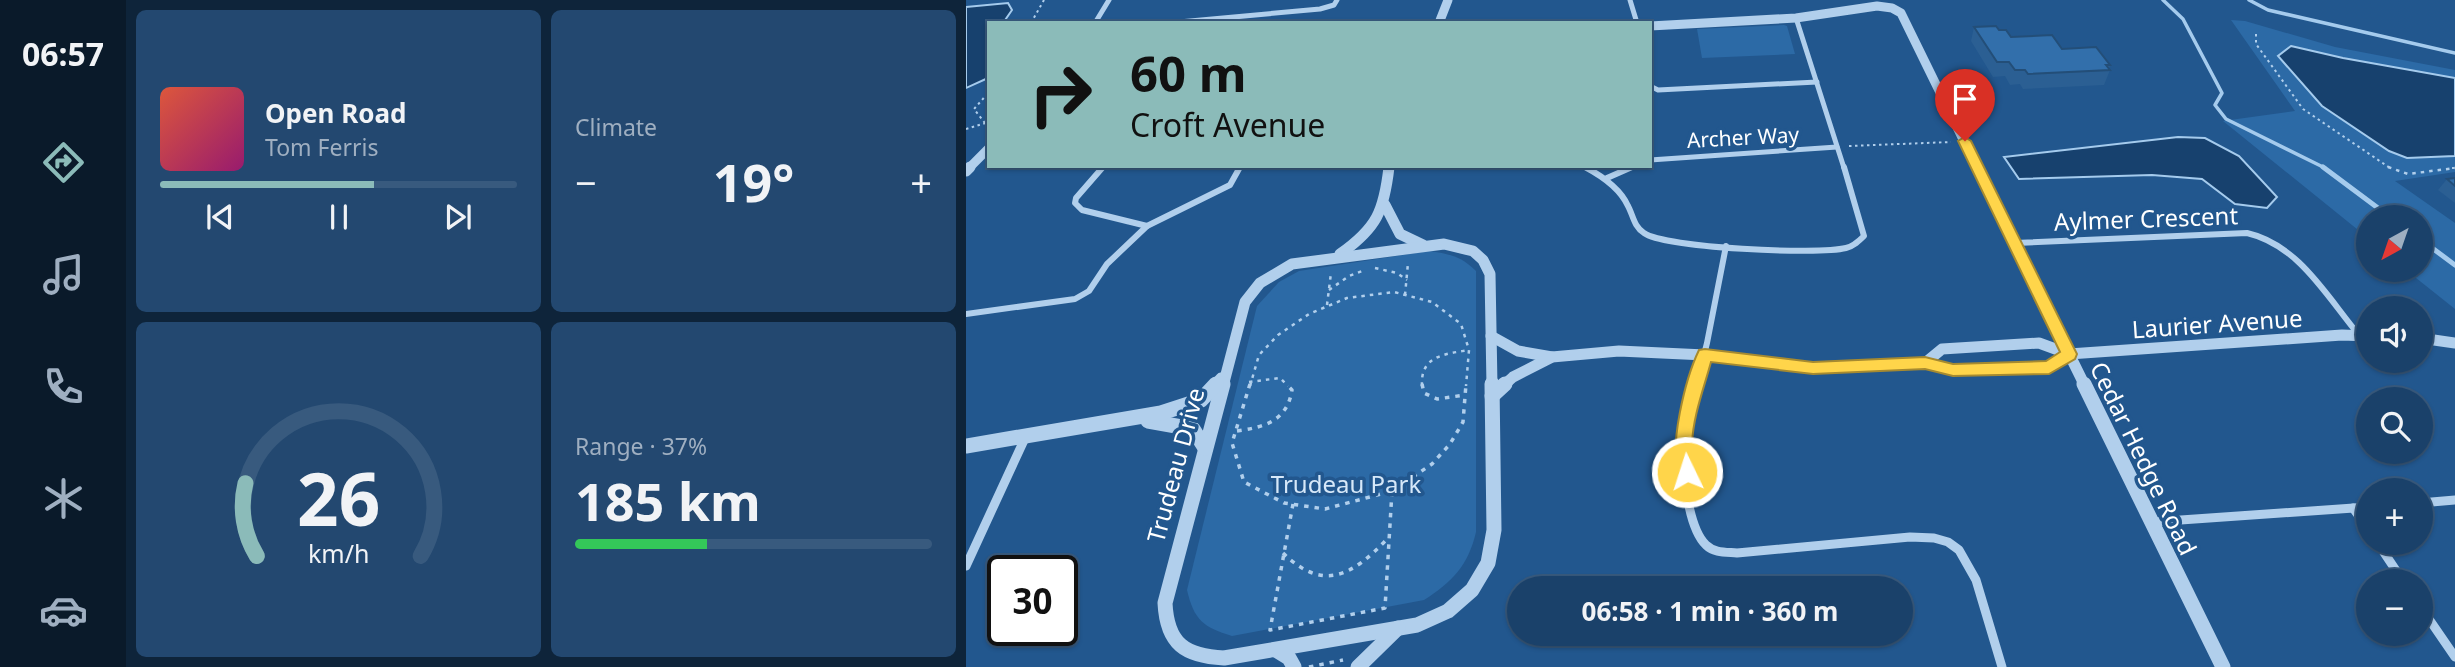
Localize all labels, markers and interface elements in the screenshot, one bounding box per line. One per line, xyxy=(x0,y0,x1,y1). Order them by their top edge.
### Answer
text: 06:57 xyxy=(22,32,104,75)
text: 60 m xyxy=(1130,40,1247,106)
icon: right xyxy=(1015,49,1106,140)
pin xyxy=(1935,69,1995,141)
icon: arrive xyxy=(1946,80,1984,118)
text: Open Road xyxy=(265,95,407,131)
text: Croft Avenue xyxy=(1130,103,1325,146)
text: Climate xyxy=(575,111,657,143)
street label: Archer Way xyxy=(1686,120,1800,154)
text: Tom Ferris xyxy=(265,131,378,163)
icon: directions xyxy=(39,138,88,187)
text: 19° xyxy=(713,146,794,217)
text: − xyxy=(575,156,597,208)
text: + xyxy=(910,156,932,208)
icon: previous xyxy=(201,198,239,236)
icon: pause xyxy=(320,198,358,236)
icon: next xyxy=(439,198,477,236)
street label: Aylmer Crescent xyxy=(2053,198,2239,238)
north arrow xyxy=(2356,205,2432,282)
map controls xyxy=(2356,205,2433,646)
icon: music xyxy=(39,250,88,299)
button: sound xyxy=(2356,296,2433,373)
street label: Laurier Avenue xyxy=(2131,301,2303,345)
street label: Cedar Hedge Road xyxy=(2083,356,2205,560)
icon: phone xyxy=(39,362,88,411)
street label: Trudeau Drive xyxy=(1138,384,1212,546)
button: search xyxy=(2356,387,2433,464)
text: Range · 37% xyxy=(575,430,707,462)
position arrow xyxy=(1650,435,1724,509)
text: 26 xyxy=(297,448,380,547)
text: 185 km xyxy=(575,465,761,536)
park label: Trudeau Park xyxy=(1271,467,1421,500)
icon: climate xyxy=(39,474,88,523)
button: + xyxy=(2356,478,2433,555)
text: km/h xyxy=(308,535,369,569)
speed limit sign: 30 xyxy=(987,555,1078,646)
button: − xyxy=(2356,569,2433,646)
icon: car xyxy=(39,586,88,635)
text: 06:58 · 1 min · 360 m xyxy=(1582,593,1838,629)

